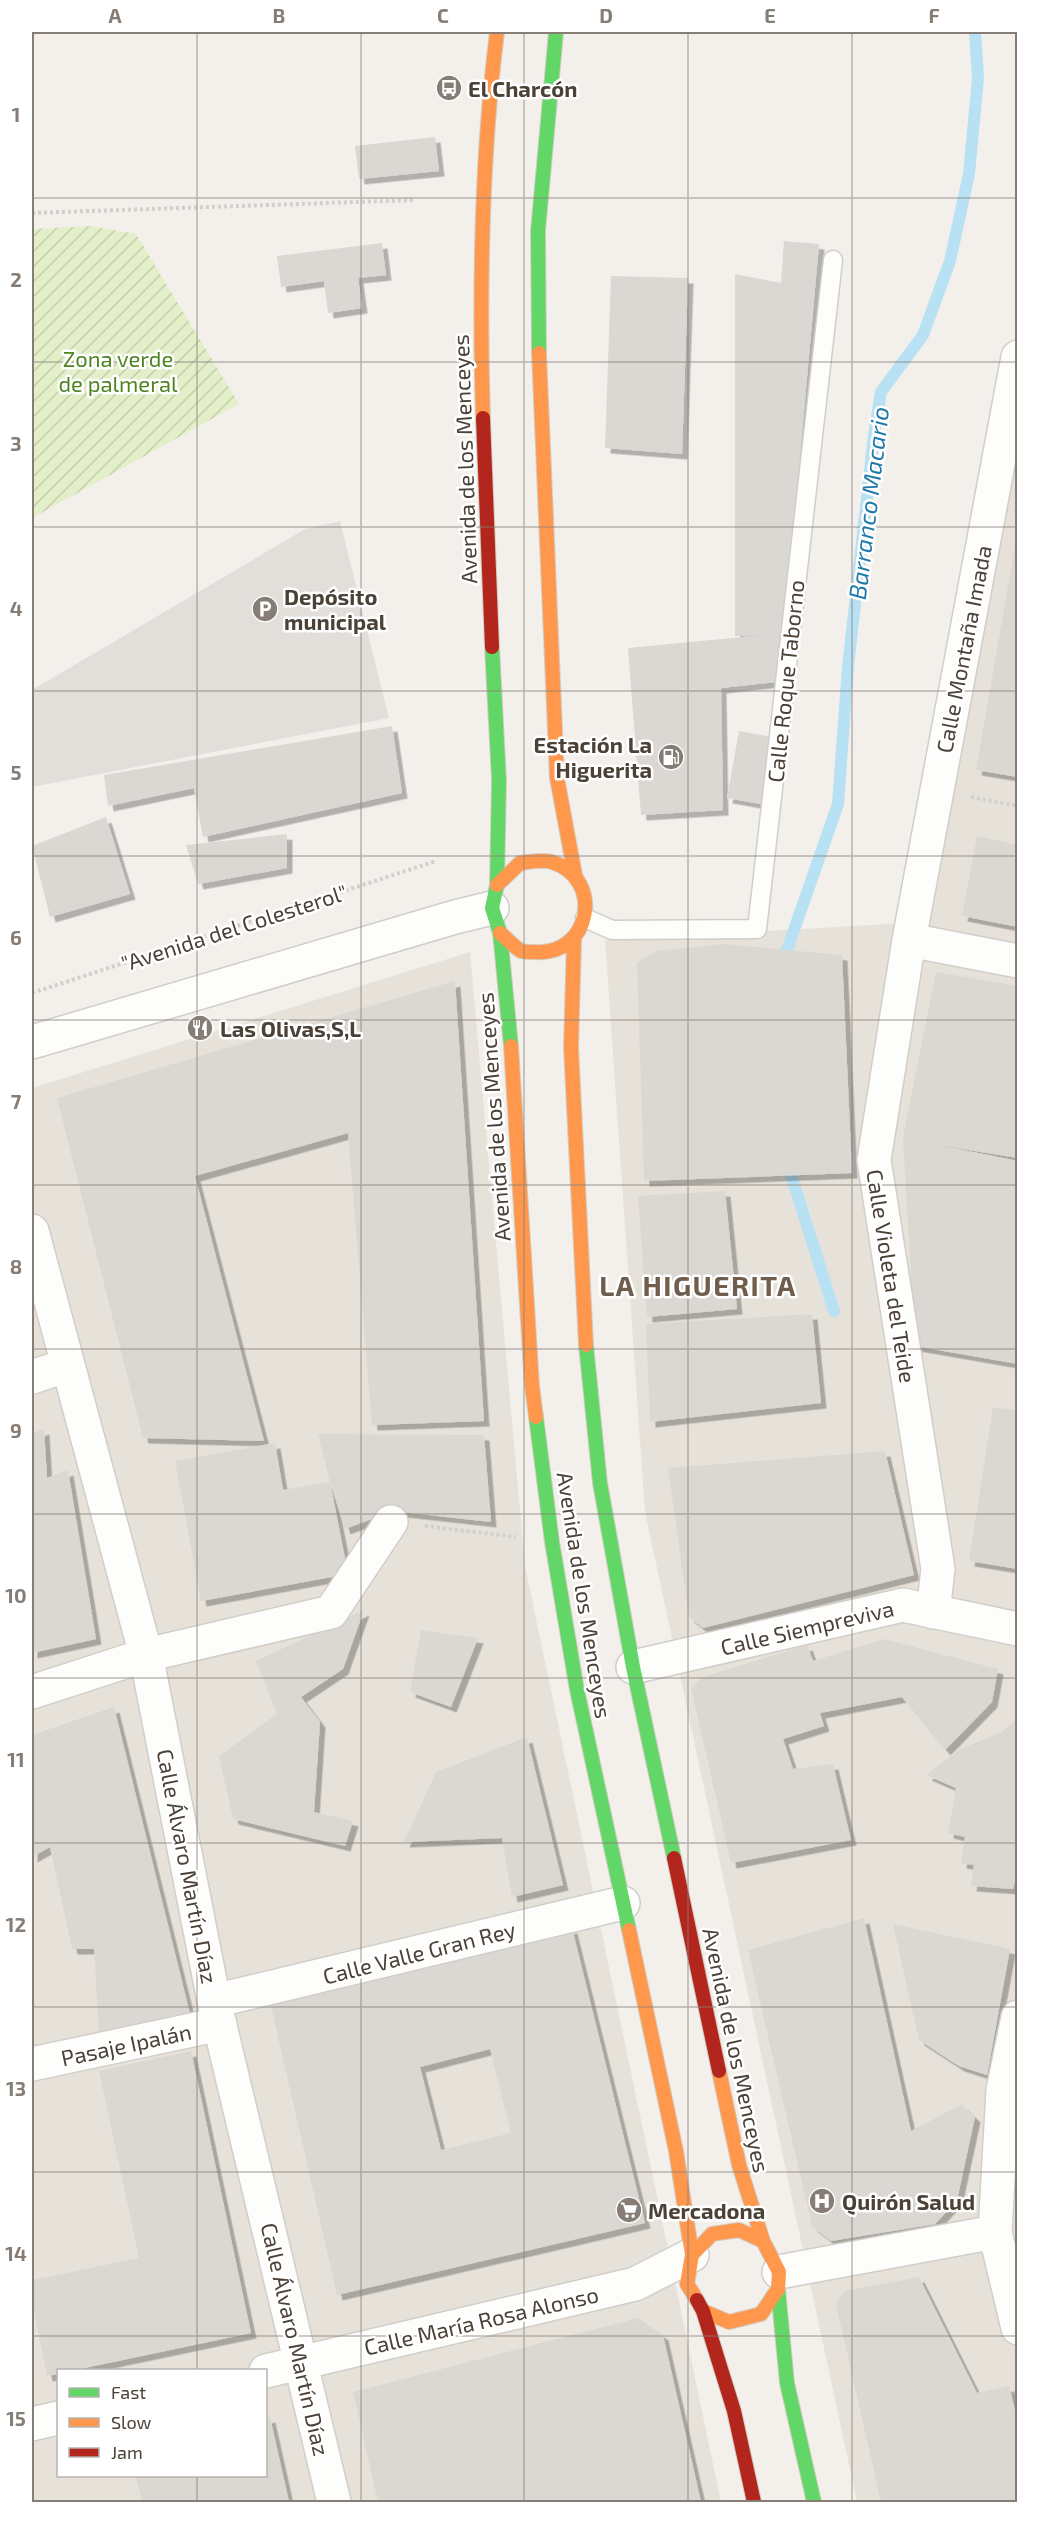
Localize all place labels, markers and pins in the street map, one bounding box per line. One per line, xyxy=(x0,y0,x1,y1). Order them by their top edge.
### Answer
bus stop icon: El Charcón xyxy=(434,73,464,103)
place label: El Charcón xyxy=(468,75,577,101)
place label: Depósito municipal xyxy=(284,583,387,634)
parking icon: Depósito municipal xyxy=(250,594,280,624)
place label: Estación La Higuerita xyxy=(533,731,652,782)
fuel station icon: Estación La Higuerita xyxy=(656,742,686,772)
restaurant icon: Las Olivas,S,L xyxy=(185,1013,215,1043)
place label: Las Olivas,S,L xyxy=(220,1015,361,1041)
hospital icon: Quirón Salud xyxy=(807,2186,837,2216)
place label: Quirón Salud xyxy=(842,2188,975,2215)
supermarket icon: Mercadona xyxy=(614,2195,644,2225)
place label: Mercadona xyxy=(648,2197,765,2223)

